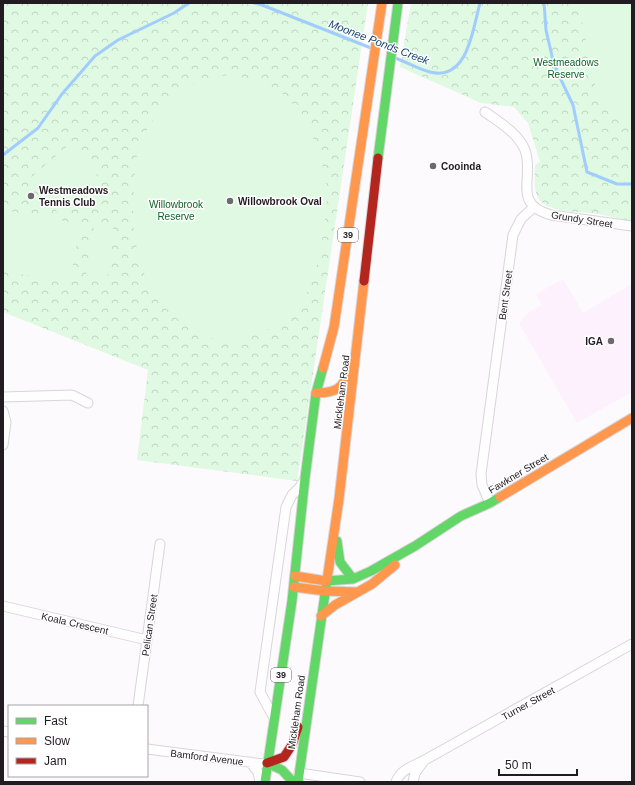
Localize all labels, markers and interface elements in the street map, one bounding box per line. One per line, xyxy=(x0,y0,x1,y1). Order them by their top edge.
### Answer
water label: Moonee Ponds Creek xyxy=(327,17,431,67)
park label: Westmeadows Reserve xyxy=(533,57,599,80)
marker: Cooinda xyxy=(428,161,438,171)
place label: Cooinda xyxy=(441,161,481,172)
place label: Westmeadows Tennis Club xyxy=(39,185,109,208)
marker: Westmeadows Tennis Club xyxy=(26,191,36,201)
marker: Willowbrook Oval xyxy=(225,196,235,206)
place label: Willowbrook Oval xyxy=(238,196,322,207)
park label: Willowbrook Reserve xyxy=(149,199,204,222)
street label: Grundy Street xyxy=(550,209,614,230)
road number: 39 xyxy=(338,228,358,242)
street label: Bent Street xyxy=(497,269,514,321)
place label: IGA xyxy=(585,336,603,347)
marker: IGA xyxy=(606,336,616,346)
street label: Mickleham Road xyxy=(331,354,351,430)
street label: Fawkner Street xyxy=(486,451,550,496)
street label: Pelican Street xyxy=(140,593,159,657)
street label: Koala Crescent xyxy=(40,610,110,637)
road number: 39 xyxy=(271,668,291,682)
street label: Mickleham Road xyxy=(286,674,307,750)
street label: Turner Street xyxy=(500,684,557,722)
legend xyxy=(8,705,148,777)
text: Fast xyxy=(44,714,68,728)
text: Slow xyxy=(44,734,70,748)
street label: Bamford Avenue xyxy=(170,748,245,768)
scale bar xyxy=(499,751,577,777)
text: Jam xyxy=(44,754,67,768)
text: 50 m xyxy=(505,758,532,772)

